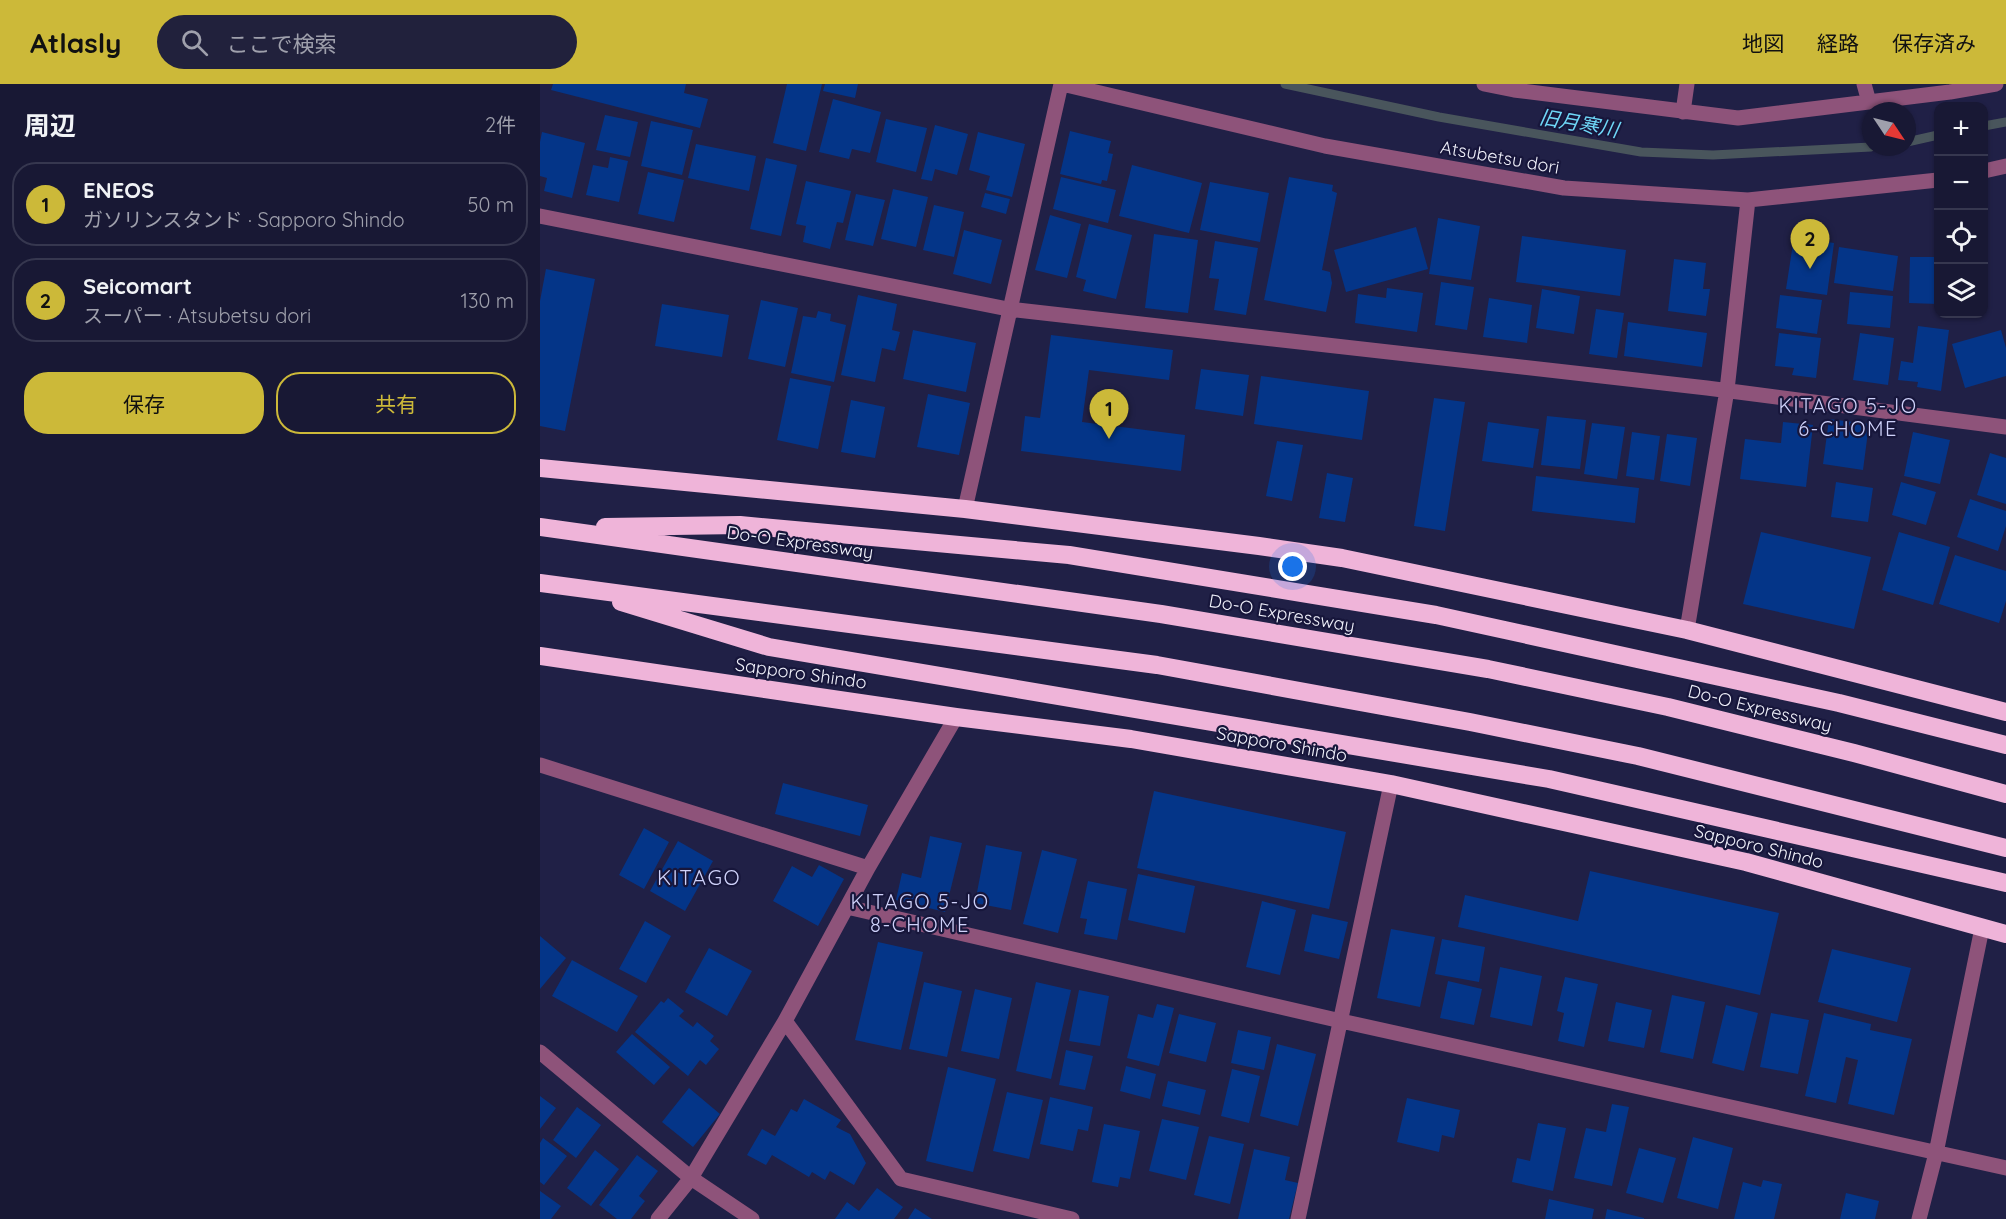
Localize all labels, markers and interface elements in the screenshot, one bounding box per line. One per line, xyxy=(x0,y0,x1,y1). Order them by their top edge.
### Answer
search box xyxy=(157,15,577,69)
text: Atlasly xyxy=(30,25,121,60)
icon: search xyxy=(178,26,211,59)
text: ここで検索 xyxy=(226,30,336,58)
text: 地図 xyxy=(1742,30,1784,56)
text: 経路 xyxy=(1817,30,1859,56)
text: 保存済み xyxy=(1892,30,1976,56)
north arrow xyxy=(1862,102,1916,156)
map controls xyxy=(1934,102,1988,318)
button: + xyxy=(1934,102,1988,156)
water label: 旧月寒川 xyxy=(1537,104,1623,143)
text: 周辺 xyxy=(24,109,76,142)
text: 2件 xyxy=(485,112,516,137)
street label: Atsubetsu dori xyxy=(1439,135,1561,179)
button: − xyxy=(1934,156,1988,210)
text: ENEOS xyxy=(83,176,154,204)
text: 1 xyxy=(42,192,49,217)
text: 50 m xyxy=(468,192,514,217)
text: ガソリンスタンド · Sapporo Shindo xyxy=(83,207,405,232)
button: locate xyxy=(1934,210,1988,264)
pin: 2 xyxy=(1790,220,1830,269)
button: layers xyxy=(1934,264,1988,318)
text: Seicomart xyxy=(83,272,192,300)
text: 2 xyxy=(40,288,51,313)
text: 130 m xyxy=(461,288,514,313)
text: スーパー · Atsubetsu dori xyxy=(83,303,311,328)
button: 保存 xyxy=(24,372,264,434)
button: 共有 xyxy=(276,372,516,434)
pin: 1 xyxy=(1090,390,1128,439)
district label: KITAGO 5-JO 6-CHOME xyxy=(1778,393,1918,441)
street label: Do-O Expressway xyxy=(725,520,875,564)
your location xyxy=(1278,552,1307,581)
street label: Do-O Expressway xyxy=(1207,589,1357,637)
street label: Sapporo Shindo xyxy=(734,652,868,694)
street label: Do-O Expressway xyxy=(1685,679,1835,737)
street label: Sapporo Shindo xyxy=(1215,721,1349,767)
street label: Sapporo Shindo xyxy=(1692,819,1826,873)
district label: KITAGO xyxy=(657,864,741,890)
district label: KITAGO 5-JO 8-CHOME xyxy=(850,889,990,937)

